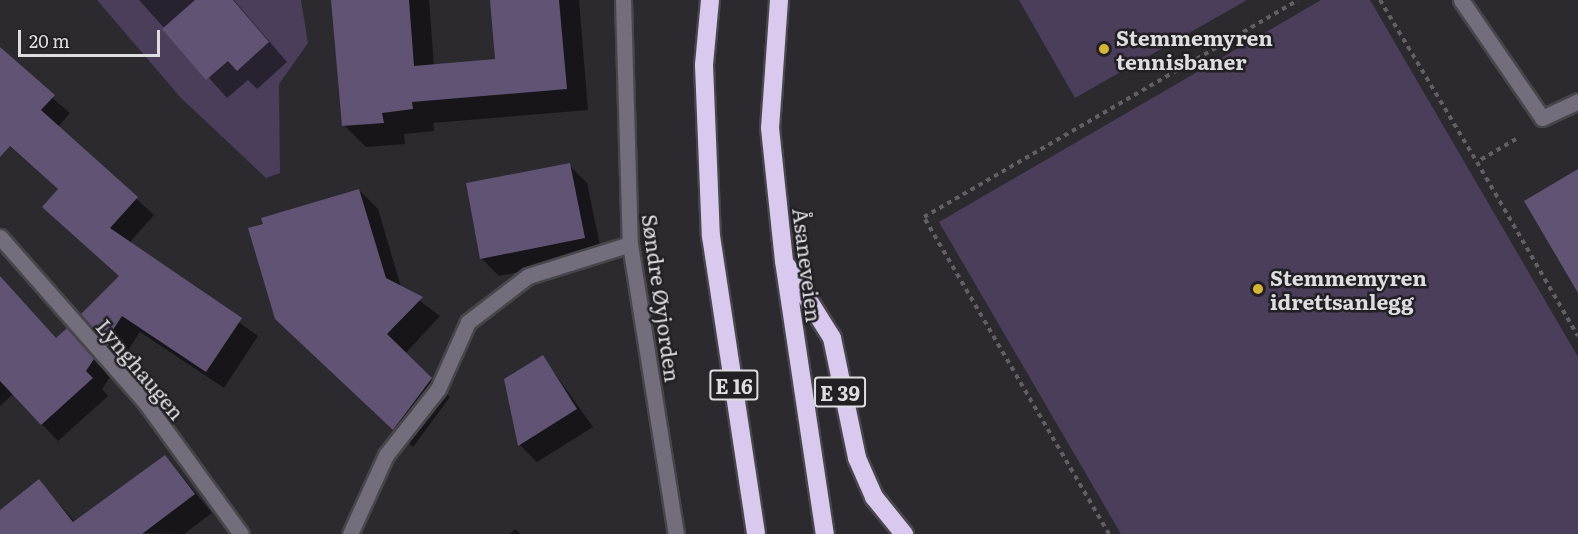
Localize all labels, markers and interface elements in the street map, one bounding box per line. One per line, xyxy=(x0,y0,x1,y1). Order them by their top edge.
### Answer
scale bar xyxy=(21,18,164,56)
place label: Stemmemyren tennisbaner xyxy=(1116,24,1273,74)
text: 20 m xyxy=(29,27,70,54)
marker: Stemmemyren tennisbaner xyxy=(1097,42,1111,56)
street label: Åsaneveien xyxy=(788,206,828,324)
street label: Søndre Øyjorden xyxy=(638,212,686,384)
place label: Stemmemyren idrettsanlegg xyxy=(1270,264,1427,314)
marker: Stemmemyren idrettsanlegg xyxy=(1251,282,1265,296)
street label: Lynghaugen xyxy=(92,314,190,424)
road number: E 16 xyxy=(708,368,760,402)
road number: E 39 xyxy=(813,375,867,409)

